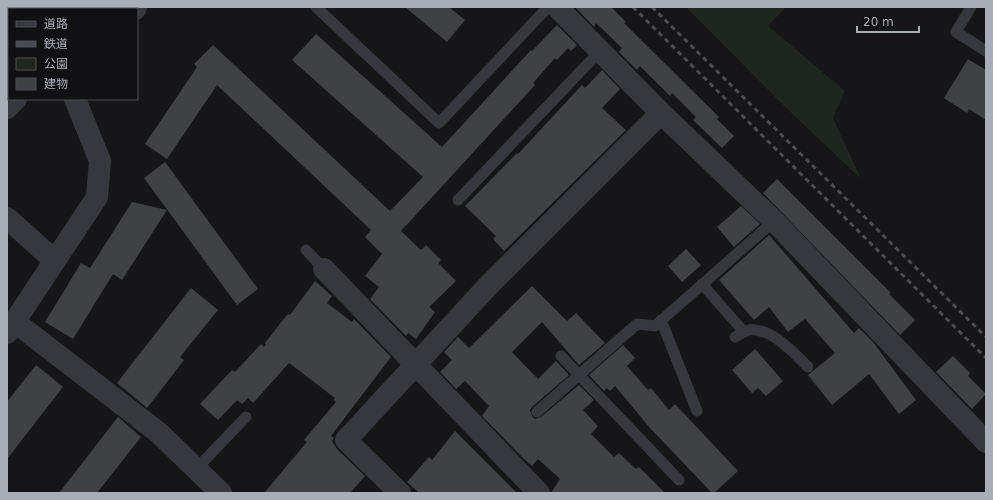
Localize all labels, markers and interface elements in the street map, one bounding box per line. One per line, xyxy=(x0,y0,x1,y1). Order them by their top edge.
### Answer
legend xyxy=(8,8,138,100)
scale bar xyxy=(857,8,919,34)
text: 20 m xyxy=(863,15,894,29)
text: 道路 xyxy=(44,17,68,31)
text: 鉄道 xyxy=(44,37,68,51)
text: 公園 xyxy=(44,57,68,71)
text: 建物 xyxy=(44,77,68,91)

